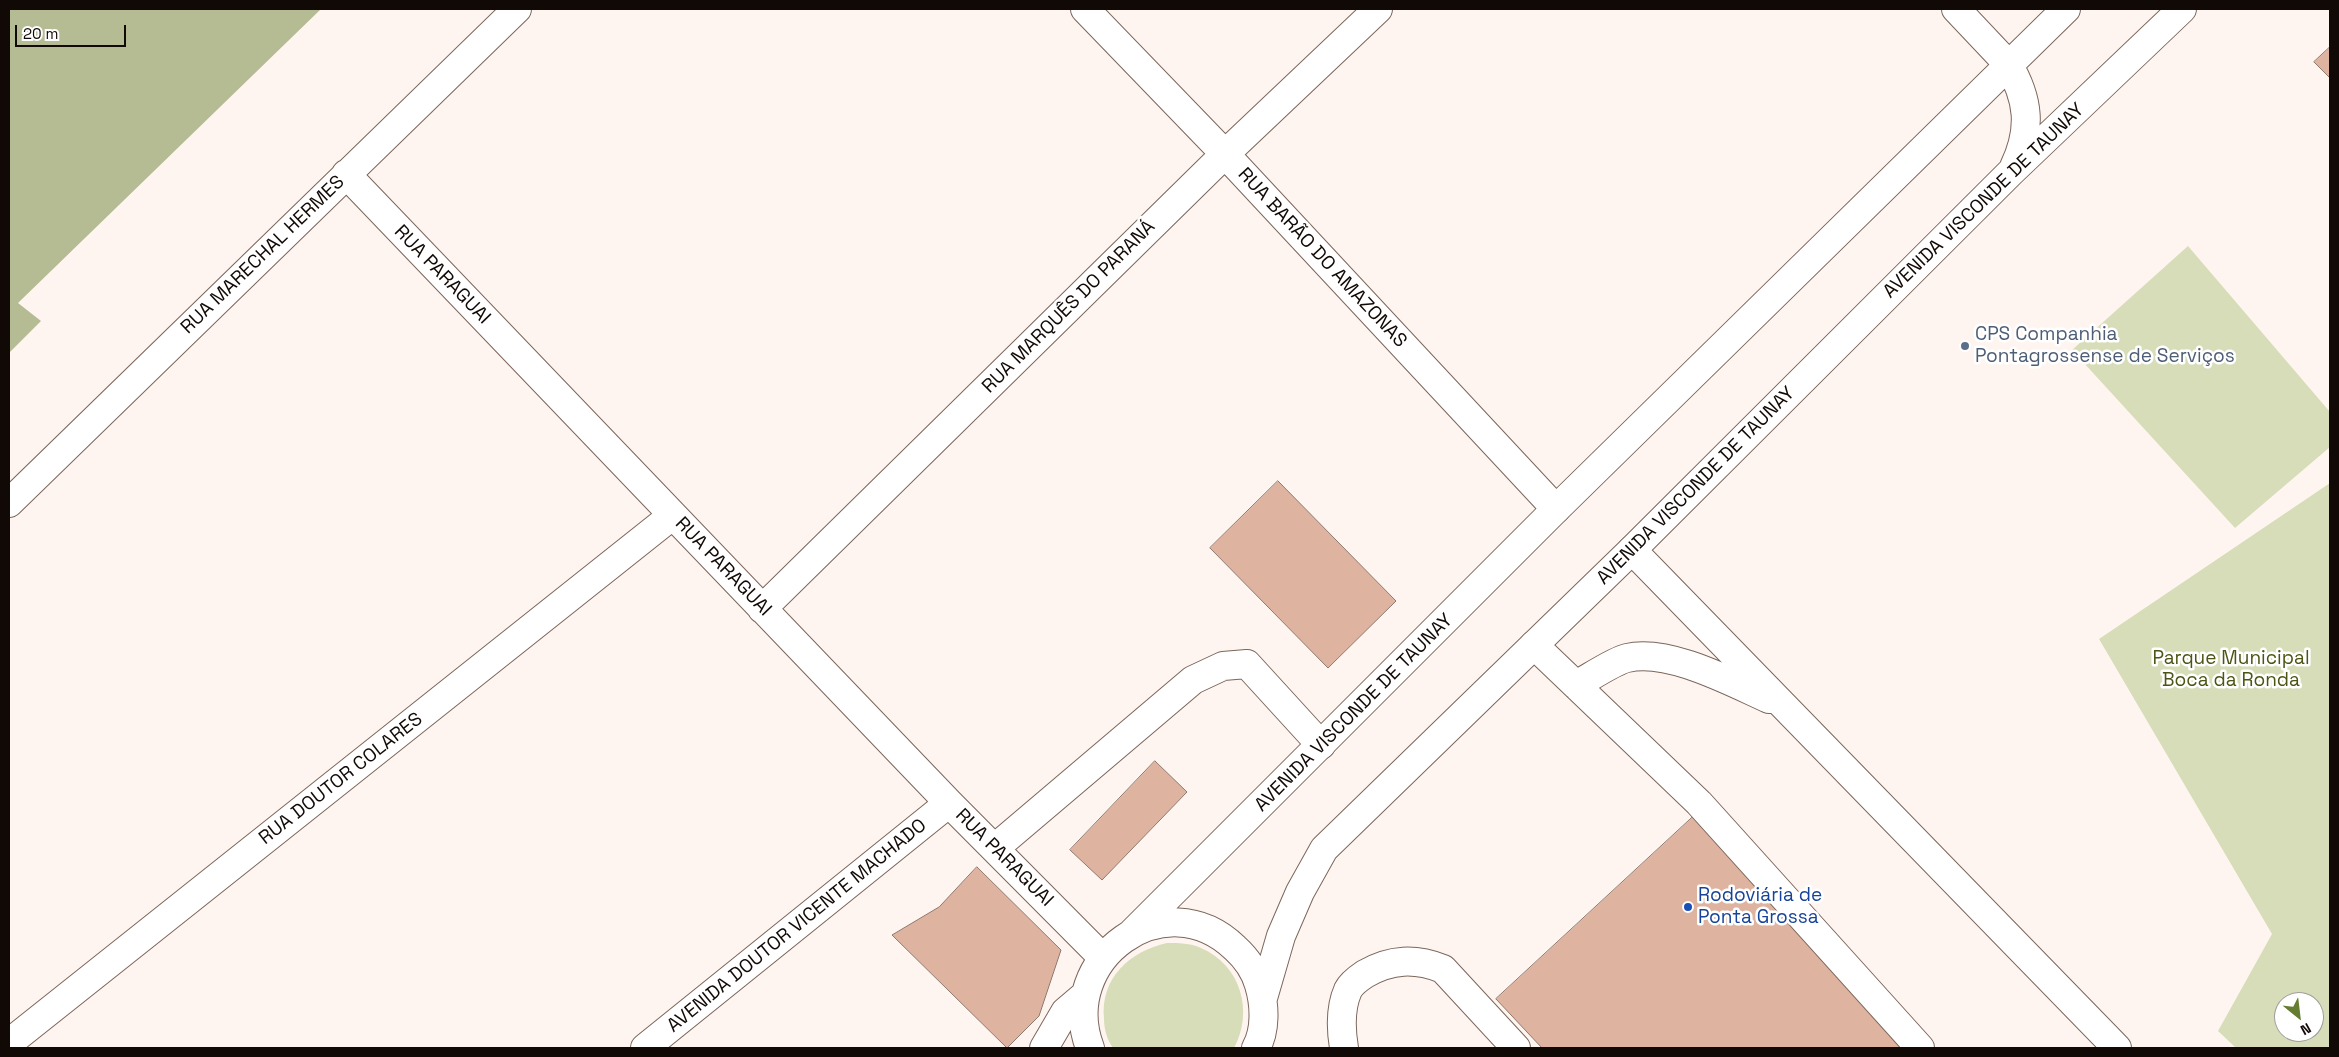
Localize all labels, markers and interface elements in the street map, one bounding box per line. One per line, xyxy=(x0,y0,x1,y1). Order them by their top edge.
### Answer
scale bar xyxy=(18,15,129,47)
text: 20 m xyxy=(23,24,58,43)
street label: AVENIDA VISCONDE DE TAUNAY xyxy=(1879,99,2089,303)
street label: RUA BARÃO DO AMAZONAS xyxy=(1233,163,1411,353)
street label: RUA MARECHAL HERMES xyxy=(177,171,349,339)
street label: RUA MARQUÊS DO PARANÁ xyxy=(978,216,1160,398)
street label: RUA PARAGUAI xyxy=(389,221,495,329)
place label: CPS Companhia Pontagrossense de Serviços xyxy=(1975,324,2235,368)
marker: CPS Companhia Pontagrossense de Serviços xyxy=(1959,340,1971,352)
street label: AVENIDA VISCONDE DE TAUNAY xyxy=(1592,382,1800,590)
street label: RUA PARAGUAI xyxy=(670,513,776,621)
street label: AVENIDA VISCONDE DE TAUNAY xyxy=(1250,609,1458,817)
park label: Parque Municipal Boca da Ronda xyxy=(2152,648,2310,692)
street label: RUA DOUTOR COLARES xyxy=(255,708,427,850)
street label: RUA PARAGUAI xyxy=(950,804,1058,912)
street label: AVENIDA DOUTOR VICENTE MACHADO xyxy=(663,814,931,1038)
place label: Rodoviária de Ponta Grossa xyxy=(1698,885,1822,929)
marker: Rodoviária de Ponta Grossa xyxy=(1682,901,1694,913)
north arrow xyxy=(2274,992,2324,1042)
text: N xyxy=(2297,1019,2314,1039)

